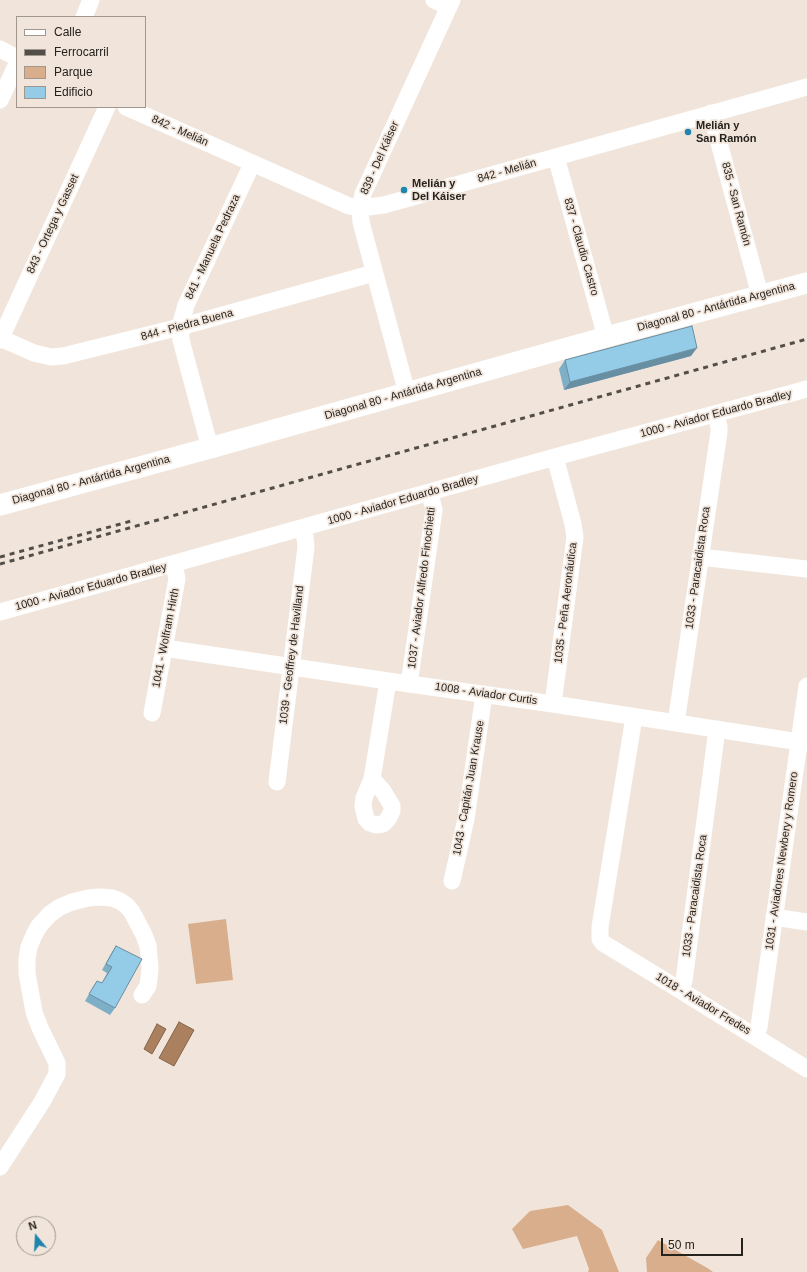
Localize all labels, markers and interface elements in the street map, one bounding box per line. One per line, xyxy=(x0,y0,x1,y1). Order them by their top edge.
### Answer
legend xyxy=(16,16,146,108)
text: Calle xyxy=(54,25,81,39)
text: Ferrocarril xyxy=(54,45,109,59)
text: Parque xyxy=(54,65,93,79)
text: Edificio xyxy=(54,85,93,99)
street label: 842 - Melián xyxy=(150,113,210,149)
street label: 839 - Del Káiser xyxy=(358,119,402,197)
place label: Melián y San Ramón xyxy=(696,119,757,145)
marker: Melián y San Ramón xyxy=(683,127,693,137)
street label: 842 - Melián xyxy=(476,156,538,186)
street label: 835 - San Ramón xyxy=(718,161,754,247)
street label: 843 - Ortega y Gasset xyxy=(24,172,82,276)
place label: Melián y Del Káiser xyxy=(412,177,466,203)
marker: Melián y Del Káiser xyxy=(399,185,409,195)
street label: 841 - Manuela Pedraza xyxy=(183,192,243,302)
street label: 837 - Claudio Castro xyxy=(561,197,601,297)
street label: Diagonal 80 - Antártida Argentina xyxy=(636,280,796,334)
street label: 844 - Piedra Buena xyxy=(140,306,234,344)
street label: Diagonal 80 - Antártida Argentina xyxy=(323,365,483,423)
street label: 1000 - Aviador Eduardo Bradley xyxy=(639,387,793,441)
street label: Diagonal 80 - Antártida Argentina xyxy=(11,453,171,507)
street label: 1000 - Aviador Eduardo Bradley xyxy=(326,472,480,528)
street label: 1033 - Paracaidista Roca xyxy=(683,506,713,630)
street label: 1037 - Aviador Alfredo Finochietti xyxy=(406,507,438,669)
street label: 1035 - Peña Aeronáutica xyxy=(552,542,580,664)
street label: 1000 - Aviador Eduardo Bradley xyxy=(14,560,168,614)
street label: 1039 - Geoffrey de Havilland xyxy=(277,585,307,725)
street label: 1041 - Wolfram Hirth xyxy=(150,587,182,689)
street label: 1008 - Aviador Curtis xyxy=(434,680,538,708)
street label: 1043 - Capitán Juan Krause xyxy=(451,719,487,857)
street label: 1031 - Aviadores Newbery y Romero xyxy=(763,771,801,951)
street label: 1033 - Paracaidista Roca xyxy=(680,834,710,958)
street label: 1018 - Aviador Fredes xyxy=(653,970,753,1038)
north arrow xyxy=(16,1216,56,1256)
text: N xyxy=(27,1219,38,1232)
scale bar xyxy=(663,1230,745,1256)
text: 50 m xyxy=(668,1238,695,1252)

